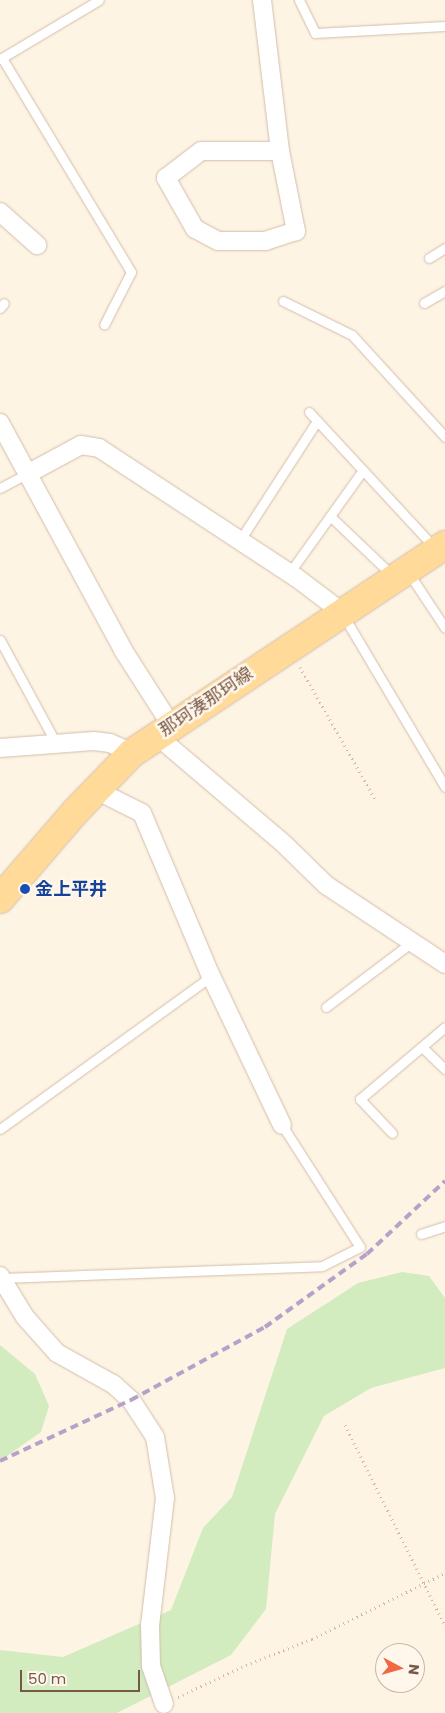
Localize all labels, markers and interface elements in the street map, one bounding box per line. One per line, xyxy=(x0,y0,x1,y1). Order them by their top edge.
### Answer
street label: 那珂湊那珂線 xyxy=(155,663,257,741)
place label: 金上平井 xyxy=(35,878,107,900)
marker: 金上平井 xyxy=(19,883,31,895)
north arrow xyxy=(375,1643,425,1693)
scale bar xyxy=(22,1660,142,1692)
text: N xyxy=(403,1663,424,1676)
text: 50 m xyxy=(28,1668,66,1689)

